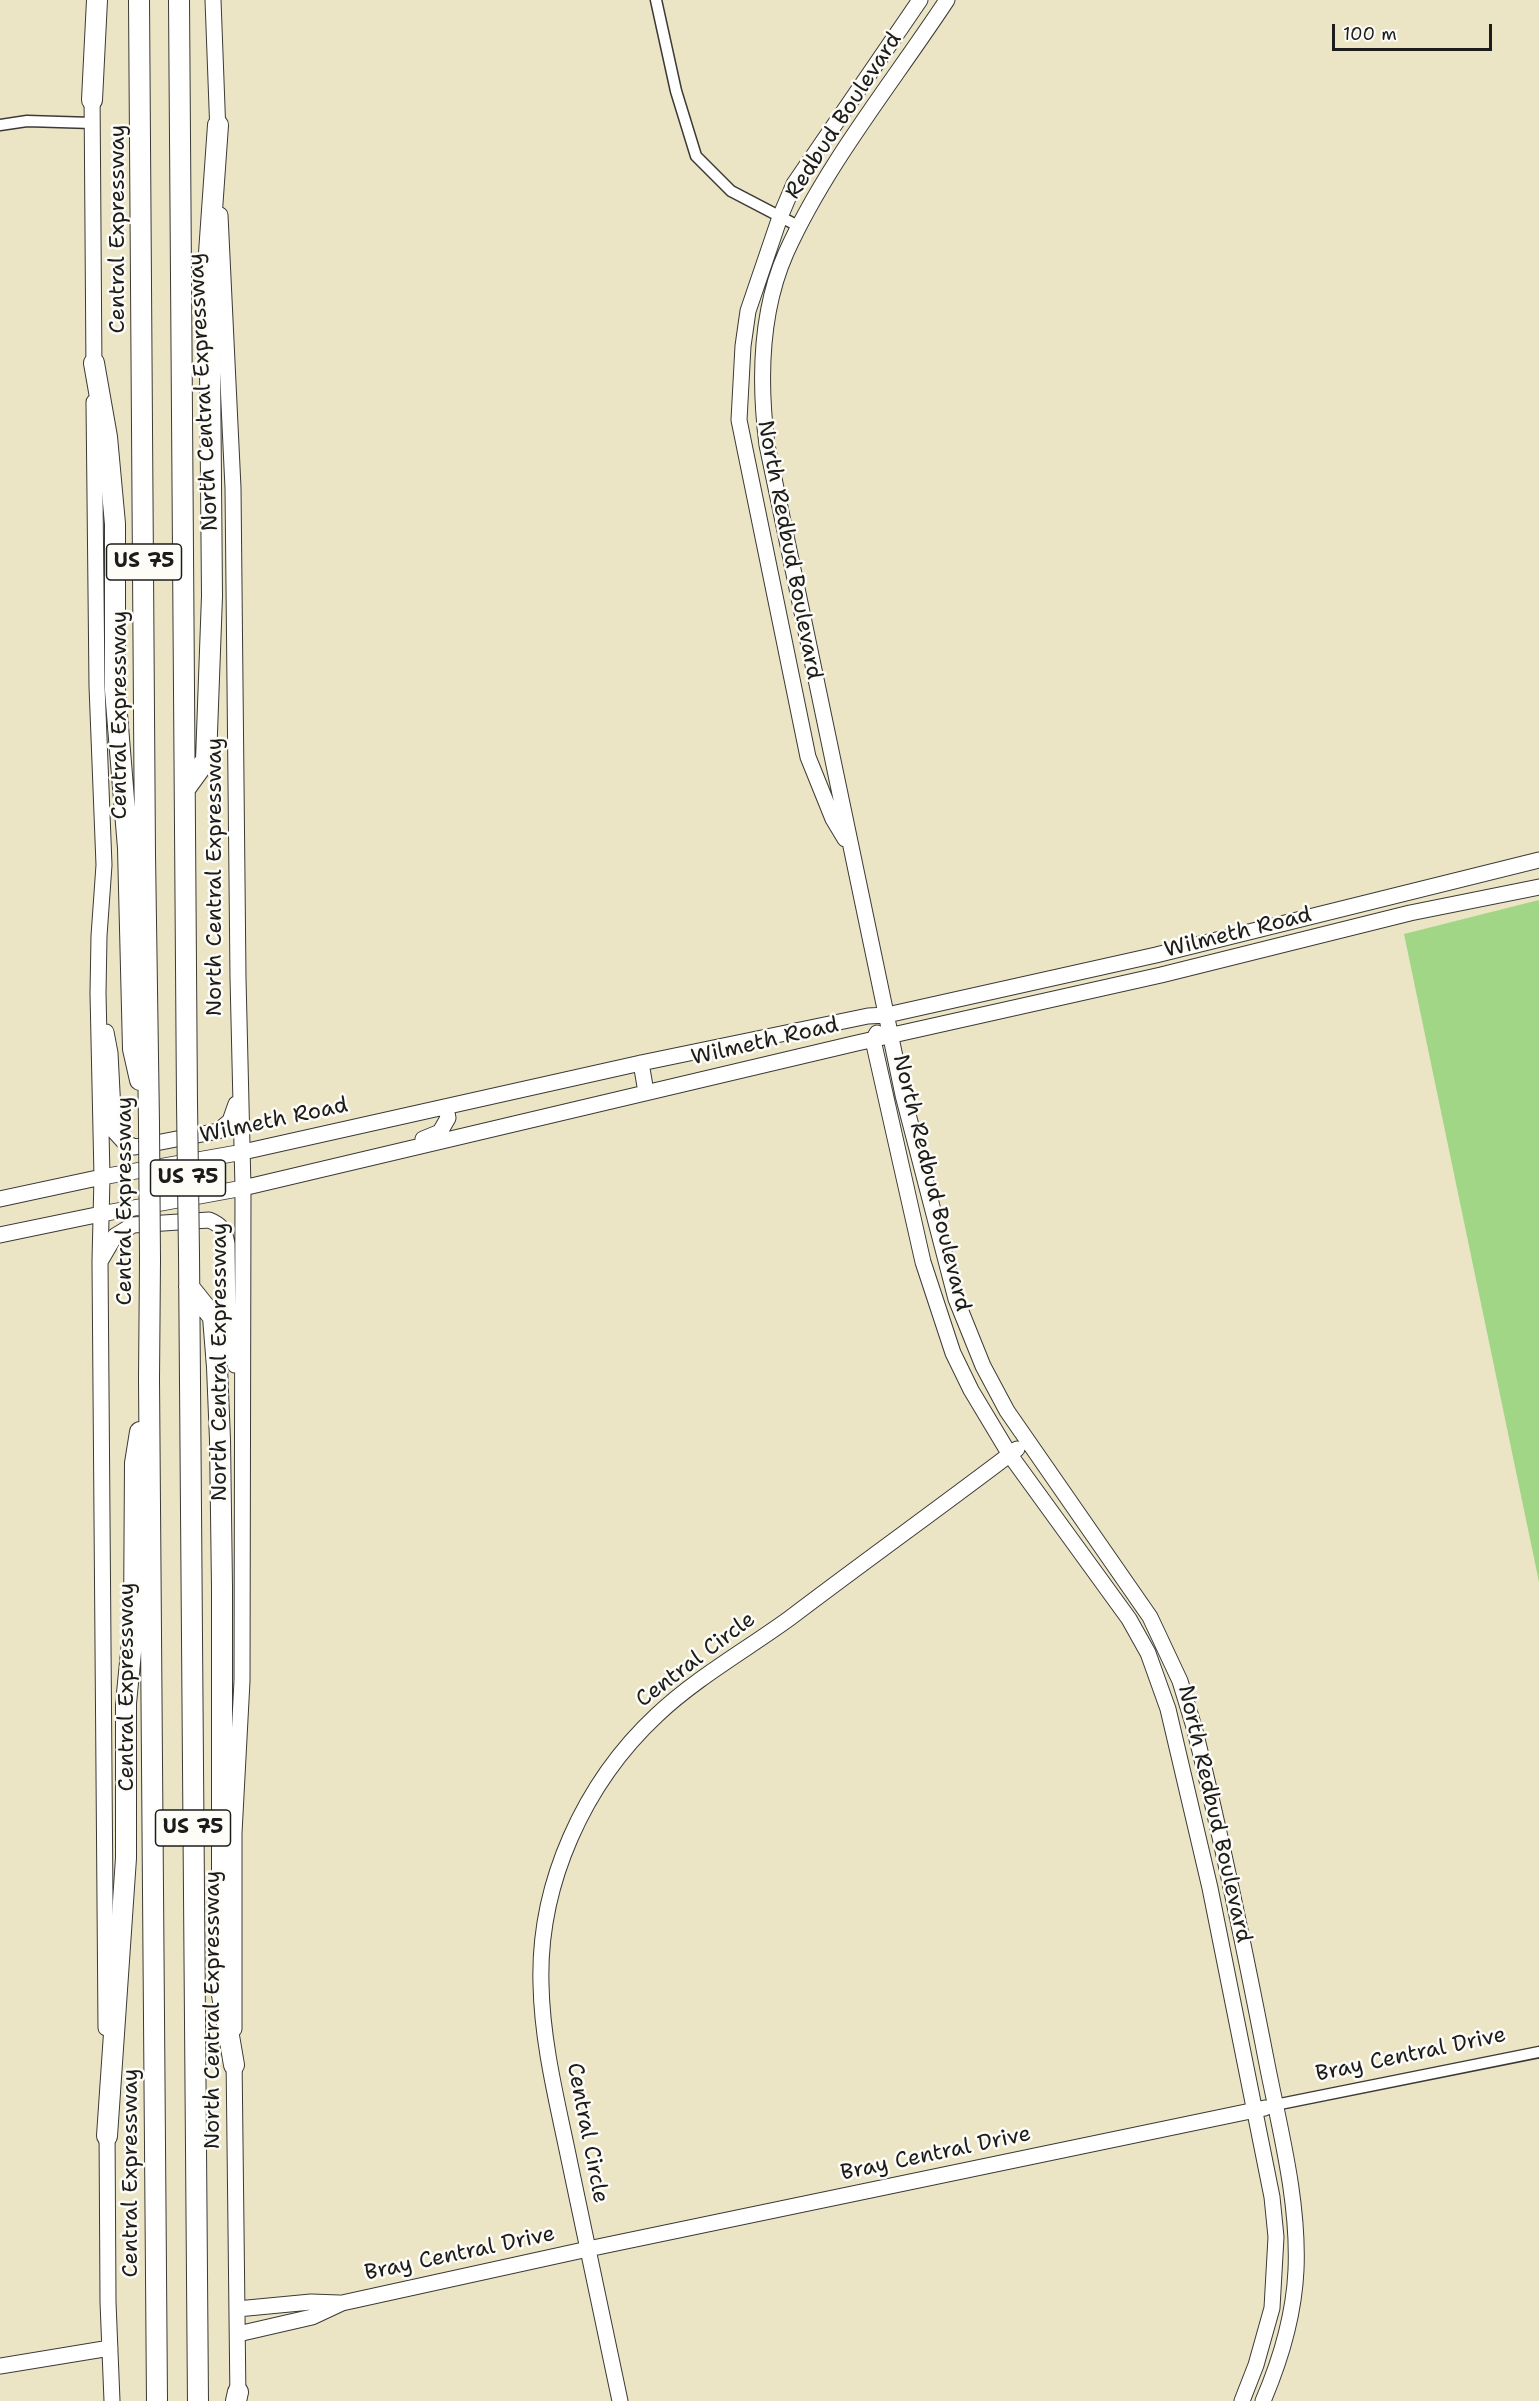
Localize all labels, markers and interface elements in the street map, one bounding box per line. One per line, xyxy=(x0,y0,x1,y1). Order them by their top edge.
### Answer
scale bar xyxy=(1335,12,1496,50)
text: 100 m xyxy=(1343,22,1397,46)
street label: Redbud Boulevard xyxy=(780,28,908,204)
street label: Central Expressway xyxy=(105,125,131,333)
street label: North Central Expressway xyxy=(184,252,224,532)
street label: North Redbud Boulevard xyxy=(751,418,827,682)
road number: US 75 xyxy=(106,544,182,580)
street label: Central Expressway xyxy=(107,611,133,819)
street label: North Central Expressway xyxy=(202,738,228,1016)
street label: Wilmeth Road xyxy=(1162,902,1314,964)
street label: Wilmeth Road xyxy=(689,1012,841,1072)
street label: North Redbud Boulevard xyxy=(886,1052,976,1314)
street label: Wilmeth Road xyxy=(198,1092,350,1150)
street label: Central Expressway xyxy=(112,1097,138,1305)
road number: US 75 xyxy=(150,1160,225,1196)
street label: North Central Expressway xyxy=(207,1223,233,1501)
street label: Central Expressway xyxy=(114,1583,140,1791)
street label: Central Circle xyxy=(631,1607,761,1713)
street label: North Redbud Boulevard xyxy=(1172,1683,1256,1945)
road number: US 75 xyxy=(156,1810,230,1846)
street label: North Central Expressway xyxy=(200,1871,226,2149)
street label: Bray Central Drive xyxy=(1313,2022,1509,2088)
street label: Central Circle xyxy=(560,2061,614,2205)
street label: Central Expressway xyxy=(118,2069,144,2277)
street label: Bray Central Drive xyxy=(838,2121,1034,2187)
street label: Bray Central Drive xyxy=(362,2221,558,2287)

